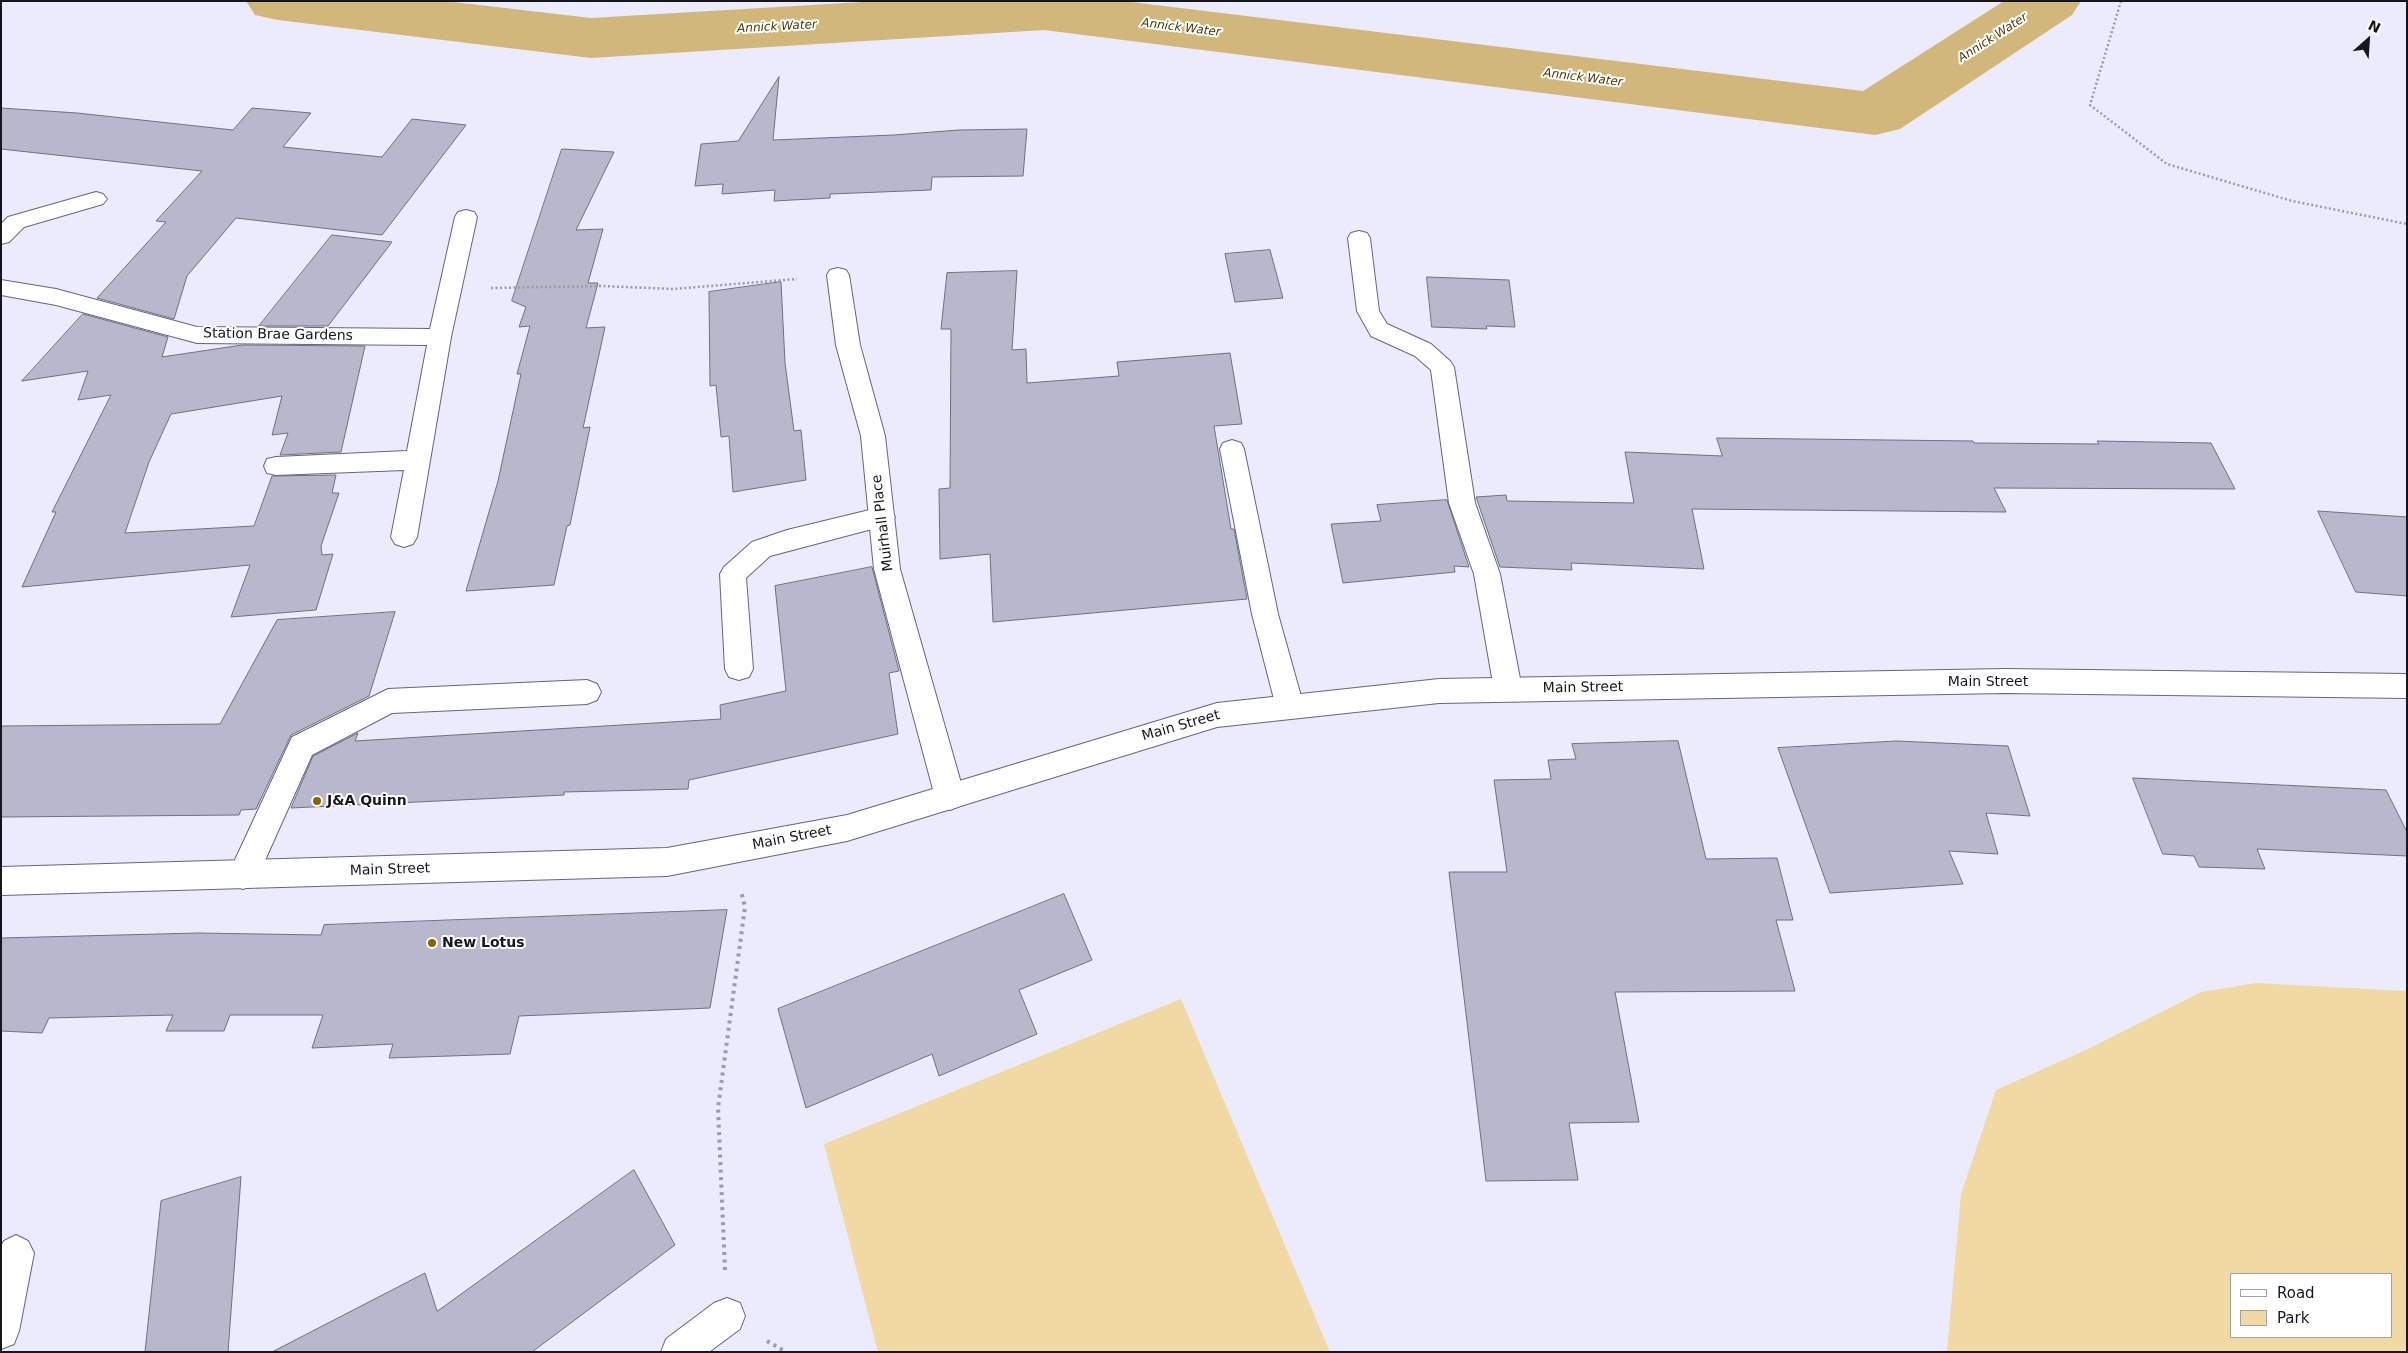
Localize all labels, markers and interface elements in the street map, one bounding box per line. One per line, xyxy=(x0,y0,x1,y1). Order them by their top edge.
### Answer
water label: Annick Water xyxy=(1956,10,2030,66)
north arrow xyxy=(2343,15,2393,65)
water label: Annick Water xyxy=(1141,16,1221,40)
text: N xyxy=(2366,17,2383,36)
water label: Annick Water xyxy=(737,18,817,36)
water label: Annick Water xyxy=(1543,66,1623,90)
street label: Station Brae Gardens xyxy=(203,325,353,345)
street label: Muirhall Place xyxy=(869,474,897,572)
street label: Main Street xyxy=(1948,674,2028,690)
street label: Main Street xyxy=(1543,679,1623,697)
street label: Main Street xyxy=(1140,707,1222,745)
place label: J&A Quinn xyxy=(327,793,407,809)
marker: J&A Quinn xyxy=(311,795,323,807)
street label: Main Street xyxy=(751,822,833,854)
street label: Main Street xyxy=(350,860,430,880)
place label: New Lotus xyxy=(442,935,525,951)
marker: New Lotus xyxy=(426,937,438,949)
legend xyxy=(2230,1273,2393,1338)
text: Road xyxy=(2277,1284,2315,1302)
text: Park xyxy=(2277,1309,2309,1327)

